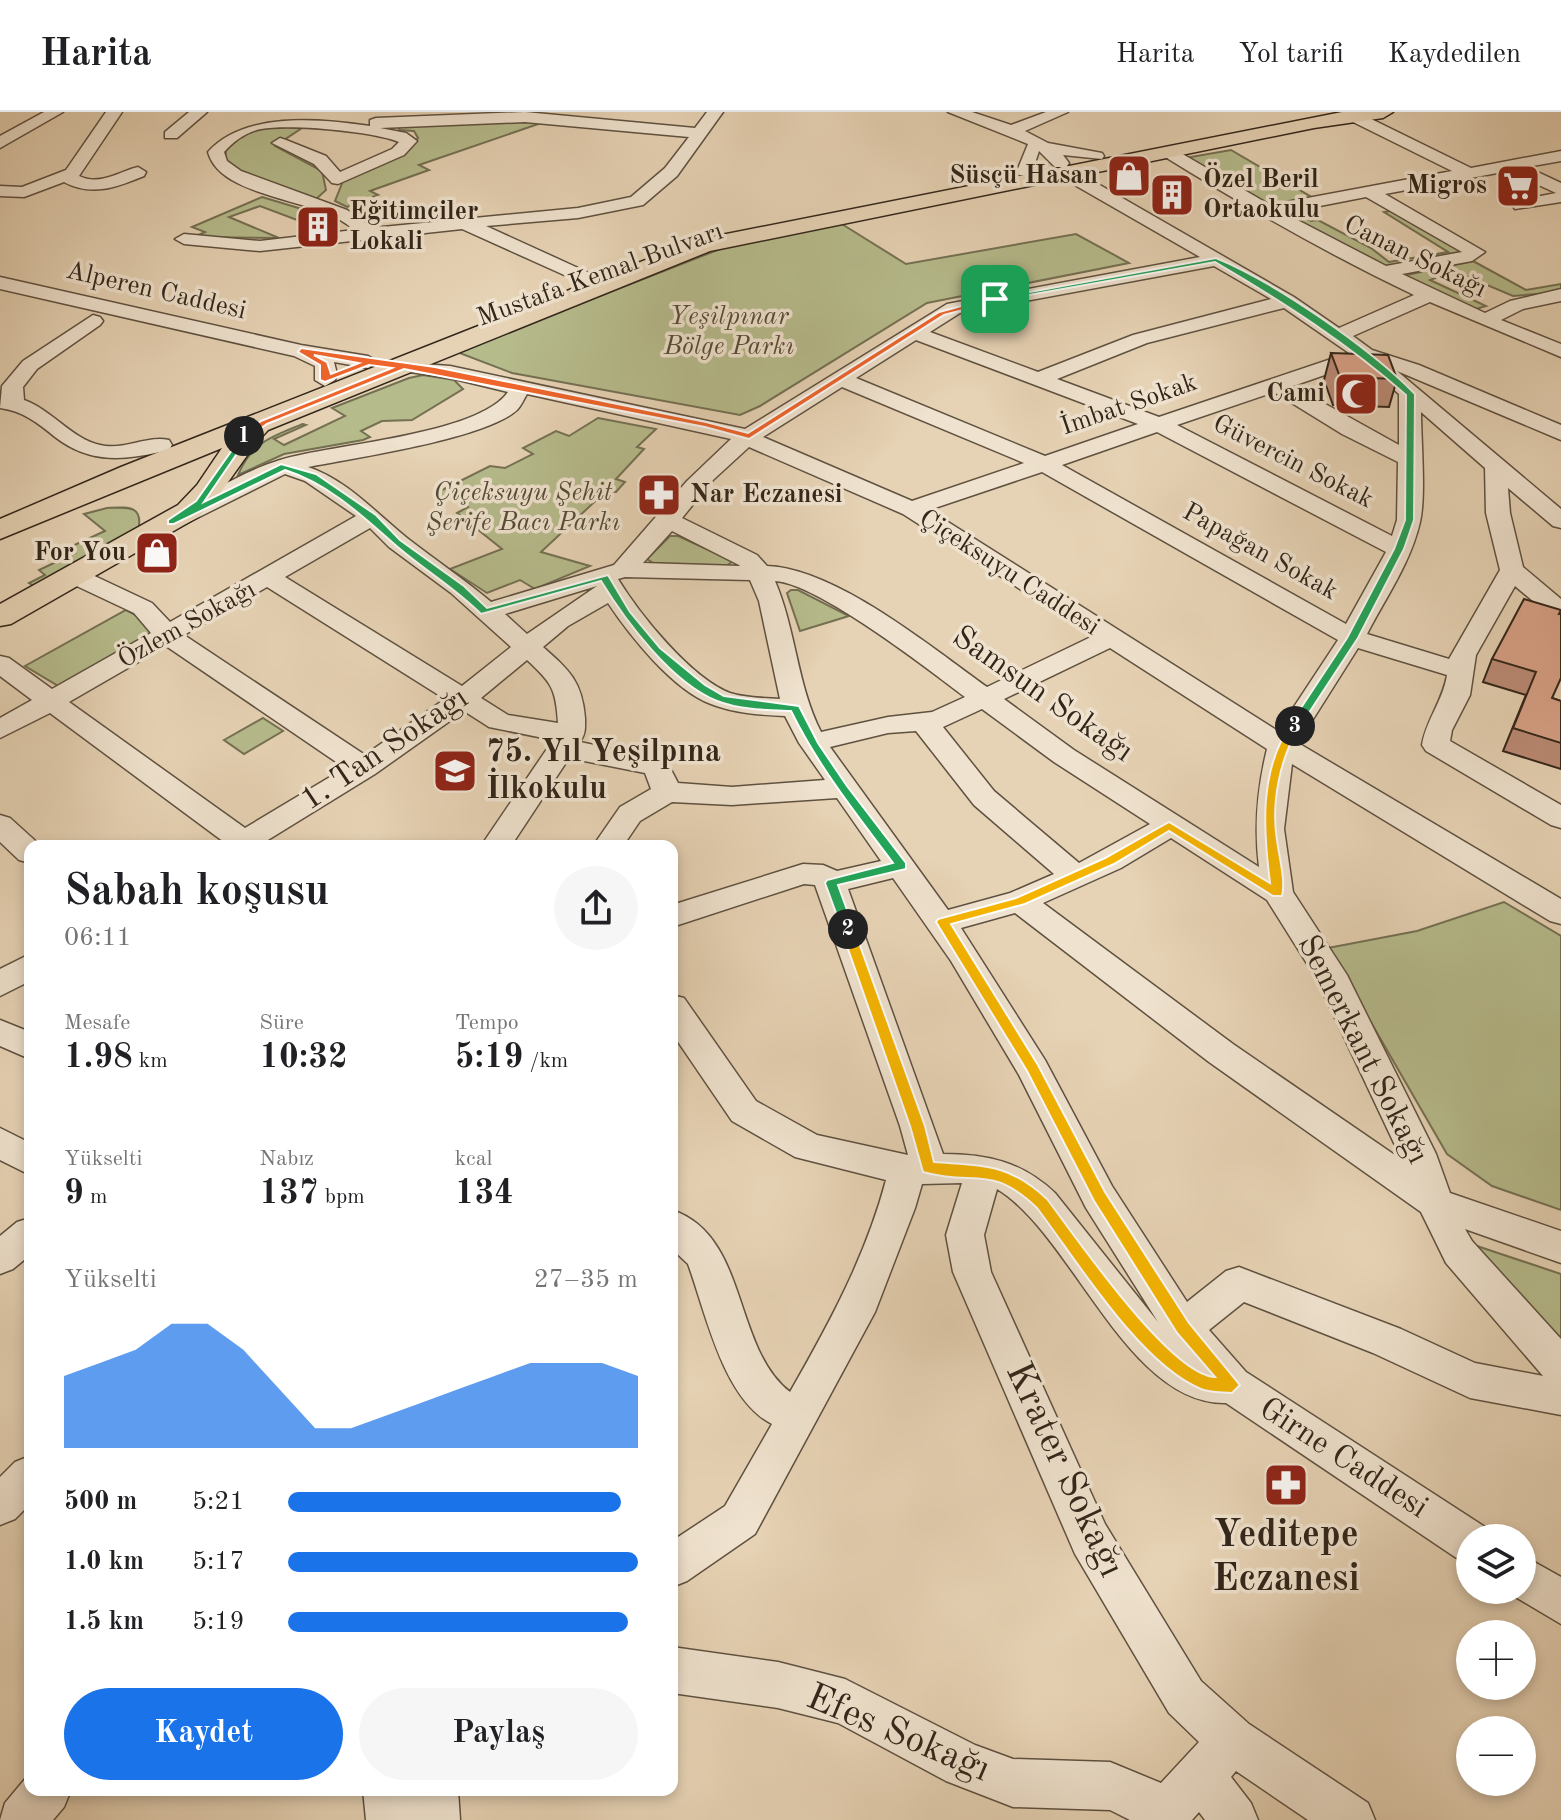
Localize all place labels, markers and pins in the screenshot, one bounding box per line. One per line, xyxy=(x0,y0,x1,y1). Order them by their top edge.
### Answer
shop icon: Süsçü Hasan xyxy=(1105,152,1153,200)
place label: Özel Beril Ortaokulu xyxy=(1203,162,1320,223)
supermarket icon: Migros xyxy=(1494,162,1542,210)
place label: Süsçü Hasan xyxy=(949,163,1098,189)
building icon: Özel Beril Ortaokulu xyxy=(1148,171,1196,219)
place label: Migros xyxy=(1406,173,1487,199)
place label: Eğitimciler Lokali xyxy=(349,199,478,255)
building icon: Eğitimciler Lokali xyxy=(294,203,342,251)
pin xyxy=(961,265,1029,333)
mosque icon: Cami xyxy=(1332,370,1380,418)
place label: Cami xyxy=(1266,381,1325,407)
pin: 1 xyxy=(224,416,264,456)
pharmacy icon: Nar Eczanesi xyxy=(635,471,683,519)
place label: Nar Eczanesi xyxy=(690,482,843,508)
shop icon: For You xyxy=(133,529,181,577)
place label: For You xyxy=(33,540,126,566)
pin: 3 xyxy=(1275,706,1315,746)
place label: 75. Yıl Yeşilpına İlkokulu xyxy=(486,737,721,806)
school or university icon: 75. Yıl Yeşilpına İlkokulu xyxy=(431,747,479,795)
pin: 2 xyxy=(828,909,868,949)
pharmacy icon: Yeditepe Eczanesi xyxy=(1262,1461,1310,1509)
place label: Yeditepe Eczanesi xyxy=(1212,1517,1360,1599)

